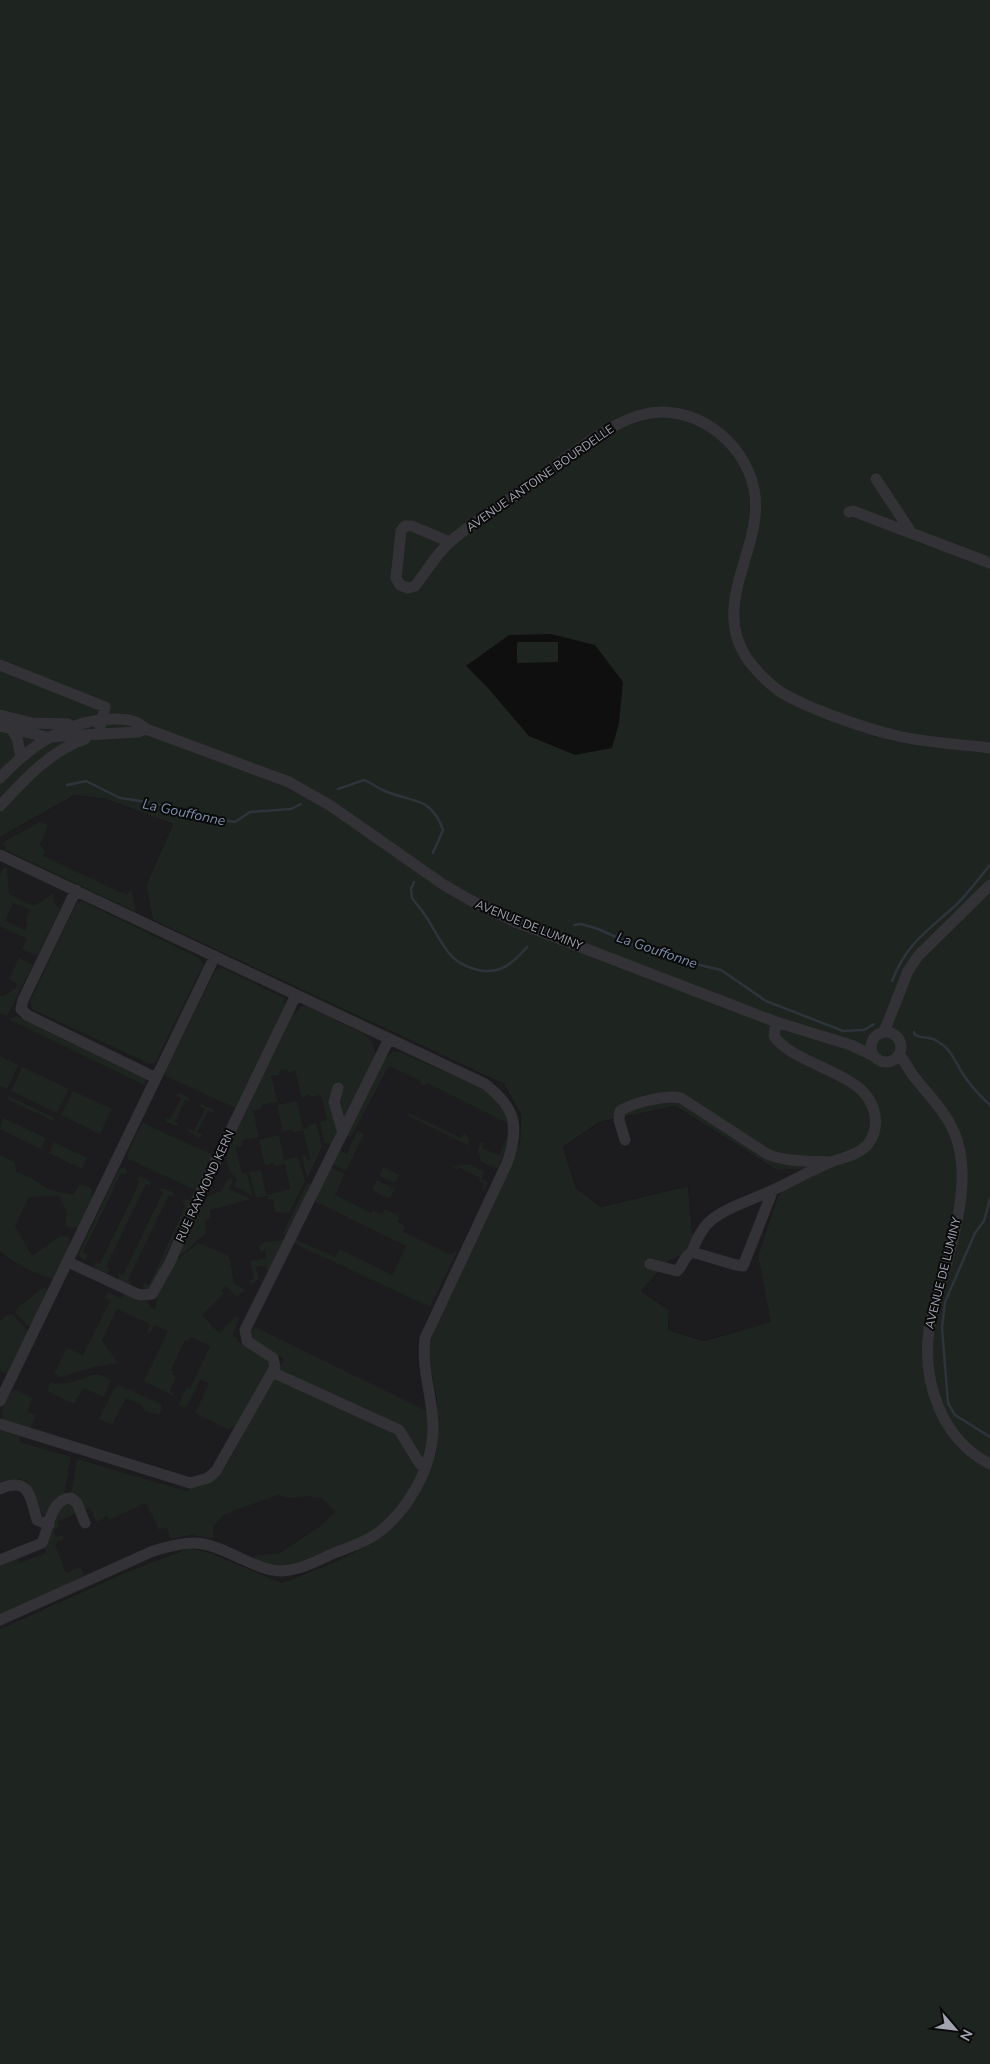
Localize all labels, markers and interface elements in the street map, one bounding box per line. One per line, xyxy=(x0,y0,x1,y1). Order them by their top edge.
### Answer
street label: AVENUE ANTOINE BOURDELLE xyxy=(463,421,617,535)
water label: La Gouffonne xyxy=(141,794,228,831)
street label: AVENUE DE LUMINY xyxy=(473,896,586,954)
water label: La Gouffonne xyxy=(614,928,700,973)
street label: RUE RAYMOND KERN xyxy=(172,1127,238,1245)
street label: AVENUE DE LUMINY xyxy=(921,1215,965,1330)
north arrow xyxy=(930,2004,980,2054)
text: N xyxy=(955,2026,977,2044)

